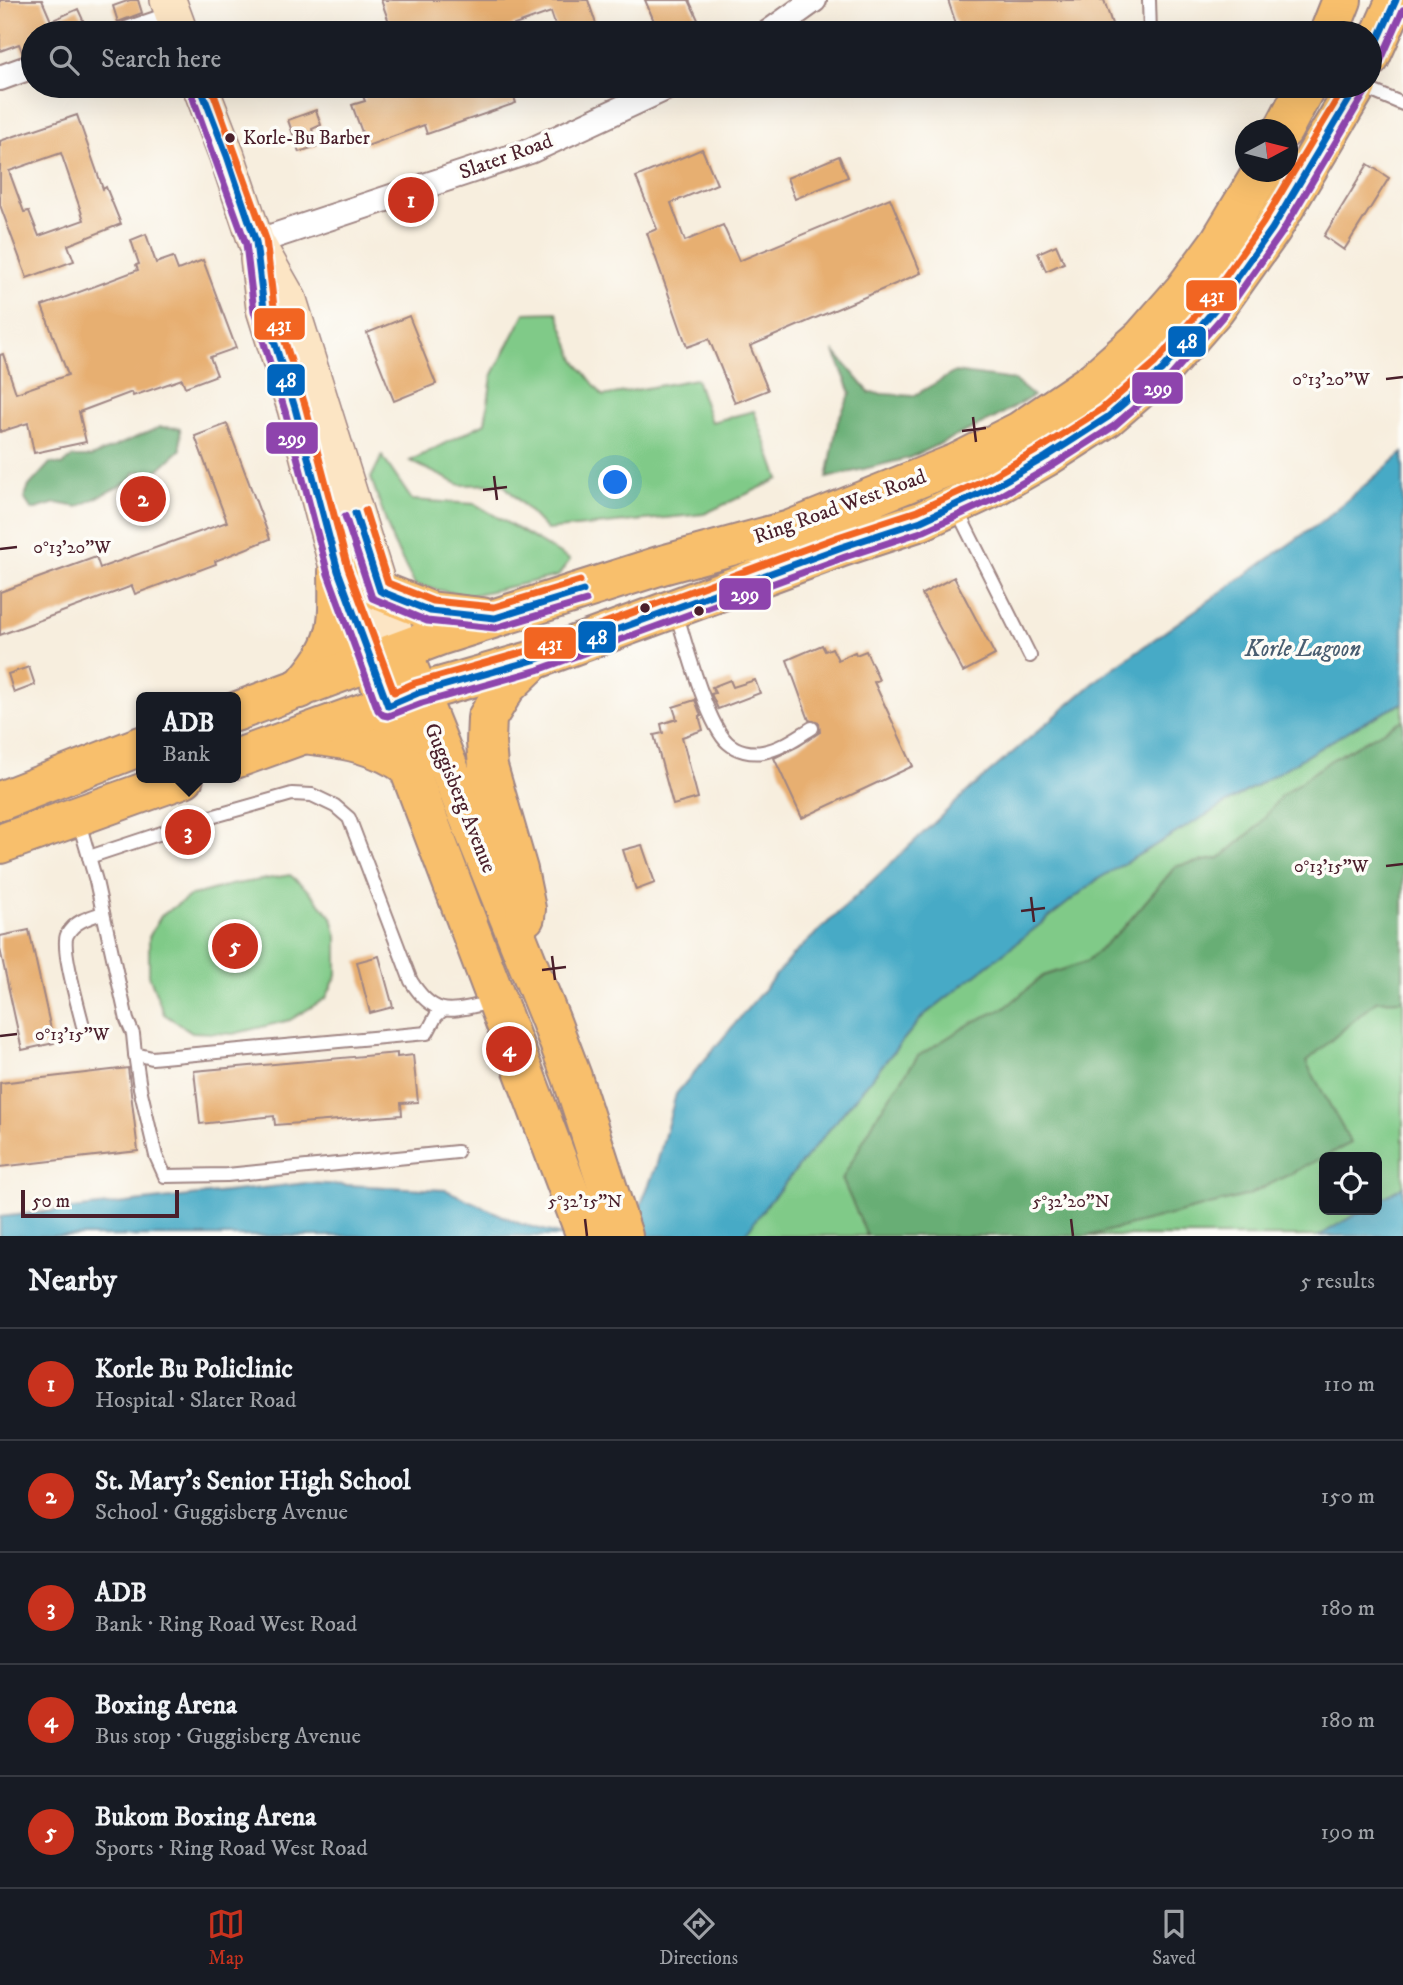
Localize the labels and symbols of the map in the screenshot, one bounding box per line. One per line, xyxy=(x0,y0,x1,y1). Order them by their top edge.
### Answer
north arrow xyxy=(1235,119,1298,182)
place label: Korle-Bu Barber xyxy=(243,127,370,150)
street label: Slater Road xyxy=(456,128,557,186)
marker: Korle-Bu Barber xyxy=(223,131,237,145)
pin: 1 xyxy=(388,174,434,226)
line badge: 431 xyxy=(1185,279,1238,312)
text: 431 xyxy=(1199,285,1225,308)
line badge: 431 xyxy=(253,307,306,341)
text: 431 xyxy=(266,314,292,337)
line badge: 48 xyxy=(1167,325,1207,358)
text: 48 xyxy=(1177,331,1198,354)
line badge: 48 xyxy=(266,363,306,397)
text: 0°13'20"W xyxy=(1292,369,1370,391)
text: 48 xyxy=(276,370,297,393)
line badge: 299 xyxy=(1131,371,1184,405)
text: 299 xyxy=(1144,378,1172,401)
line badge: 299 xyxy=(265,421,319,455)
text: 299 xyxy=(278,428,306,451)
street label: Ring Road West Road xyxy=(750,464,930,550)
your location xyxy=(598,465,632,499)
pin: 2 xyxy=(120,473,166,525)
text: 0°13'20"W xyxy=(33,537,111,559)
line badge: 299 xyxy=(718,577,772,611)
text: 299 xyxy=(731,584,759,607)
unlabelled marker xyxy=(638,601,652,615)
unlabelled marker xyxy=(692,604,706,618)
line badge: 48 xyxy=(577,620,617,654)
line badge: 431 xyxy=(523,626,577,660)
text: 48 xyxy=(587,627,608,650)
text: 431 xyxy=(537,633,563,656)
water label: Korle Lagoon xyxy=(1244,635,1361,664)
street label: Guggisberg Avenue xyxy=(418,719,502,877)
pin: 3 xyxy=(165,806,211,858)
text: 0°13'15"W xyxy=(1294,856,1369,878)
pin: 5 xyxy=(212,920,258,972)
pin: 4 xyxy=(486,1023,532,1075)
text: 0°13'15"W xyxy=(35,1024,110,1046)
scale bar xyxy=(21,1187,178,1219)
text: 5°32'15"N xyxy=(548,1191,622,1213)
text: 5°32'20"N xyxy=(1032,1191,1110,1213)

